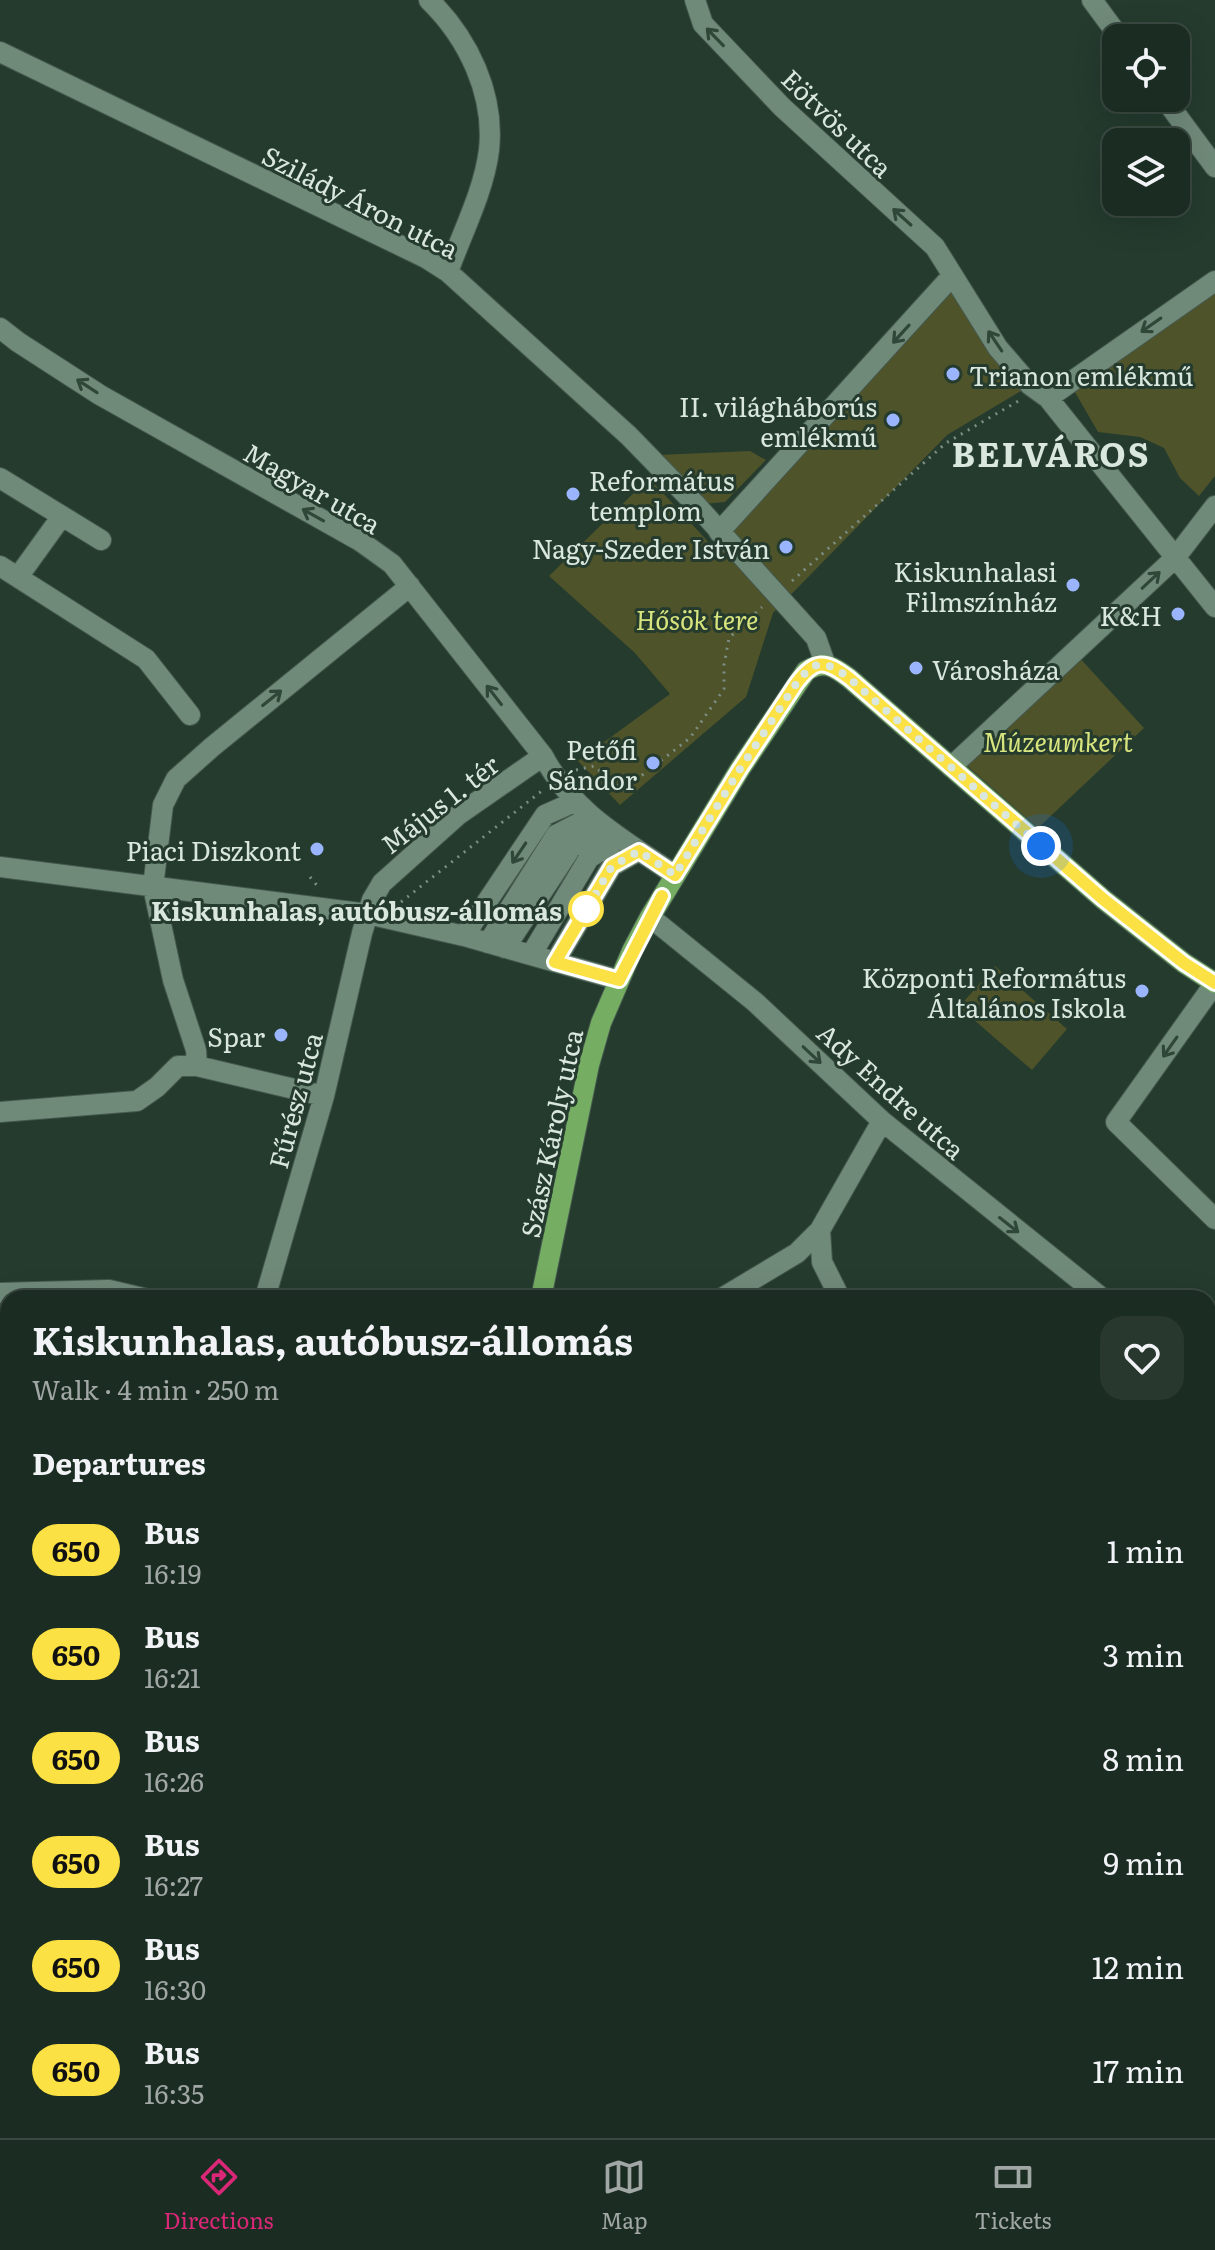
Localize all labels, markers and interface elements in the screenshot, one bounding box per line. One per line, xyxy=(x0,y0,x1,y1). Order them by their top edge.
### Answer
map controls xyxy=(1102,24,1190,216)
button: locate xyxy=(1102,24,1190,112)
one-way arrow xyxy=(706,28,725,47)
street label: Eötvös utca xyxy=(774,59,902,185)
button: layers xyxy=(1102,128,1190,216)
street label: Szilády Áron utca xyxy=(256,135,466,267)
one-way arrow xyxy=(892,209,912,227)
one-way arrow xyxy=(1141,317,1163,333)
one-way arrow xyxy=(892,323,910,343)
one-way arrow xyxy=(987,331,1003,353)
place label: Trianon emlékmű xyxy=(969,355,1193,394)
marker: Trianon emlékmű xyxy=(944,365,962,383)
one-way arrow xyxy=(76,378,98,395)
place label: II. világháborús emlékmű xyxy=(679,386,877,455)
marker: II. világháborús emlékmű xyxy=(884,411,902,429)
district label: BELVÁROS xyxy=(951,427,1151,477)
street label: Magyar utca xyxy=(237,432,389,542)
place label: Református templom xyxy=(589,460,735,529)
marker: Református templom xyxy=(564,485,582,503)
one-way arrow xyxy=(302,506,325,522)
place label: Nagy-Szeder István xyxy=(532,528,770,567)
marker: Nagy-Szeder István xyxy=(777,538,795,556)
place label: Kiskunhalasi Filmszínház xyxy=(894,551,1057,620)
one-way arrow xyxy=(1140,571,1160,589)
marker: Kiskunhalasi Filmszínház xyxy=(1064,576,1082,594)
place label: K&H xyxy=(1100,595,1162,634)
park label: Hősök tere xyxy=(636,599,758,638)
marker: K&H xyxy=(1169,605,1187,623)
place label: Városháza xyxy=(932,649,1060,688)
marker: Városháza xyxy=(907,659,925,677)
one-way arrow xyxy=(486,685,503,706)
one-way arrow xyxy=(261,689,282,706)
park label: Múzeumkert xyxy=(983,721,1133,760)
place label: Petőfi Sándor xyxy=(548,729,638,798)
street label: Május 1. tér xyxy=(372,744,507,862)
marker: Petőfi Sándor xyxy=(644,754,662,772)
your location xyxy=(1021,826,1061,866)
place label: Piaci Diszkont xyxy=(126,830,301,869)
marker: Piaci Diszkont xyxy=(308,840,326,858)
one-way arrow xyxy=(511,842,528,864)
place label: Kiskunhalas, autóbusz-állomás xyxy=(151,890,562,929)
marker: Kiskunhalas, autóbusz-állomás xyxy=(569,892,603,926)
place label: Központi Református Általános Iskola xyxy=(862,957,1126,1026)
marker: Központi Református Általános Iskola xyxy=(1133,982,1151,1000)
street label: Ady Endre utca xyxy=(809,1013,975,1167)
place label: Spar xyxy=(207,1016,266,1055)
street label: Szász Károly utca xyxy=(509,1025,591,1241)
marker: Spar xyxy=(272,1026,290,1044)
street label: Fűrész utca xyxy=(257,1028,331,1172)
one-way arrow xyxy=(1162,1035,1178,1057)
one-way arrow xyxy=(802,1045,821,1064)
one-way arrow xyxy=(998,1216,1019,1233)
text: Kiskunhalas, autóbusz-állomás xyxy=(32,1310,633,1367)
button: heart xyxy=(1100,1316,1184,1400)
text: Walk · 4 min · 250 m xyxy=(32,1369,279,1408)
text: Departures xyxy=(32,1440,206,1484)
text: Bus xyxy=(144,1509,200,1553)
text: 1 min xyxy=(1107,1528,1184,1572)
text: 650 xyxy=(52,1529,100,1571)
text: 16:19 xyxy=(144,1553,201,1592)
text: Bus xyxy=(144,1613,200,1657)
text: 3 min xyxy=(1103,1632,1184,1676)
text: 650 xyxy=(52,1633,100,1675)
text: 16:21 xyxy=(144,1657,201,1696)
text: Bus xyxy=(144,1717,200,1761)
text: 8 min xyxy=(1103,1736,1184,1780)
text: 650 xyxy=(52,1737,100,1779)
text: 16:26 xyxy=(144,1761,204,1800)
text: Bus xyxy=(144,1821,200,1865)
text: 9 min xyxy=(1103,1840,1184,1884)
text: 650 xyxy=(52,1841,100,1883)
text: 16:27 xyxy=(144,1865,203,1904)
text: Bus xyxy=(144,1925,200,1969)
text: 12 min xyxy=(1092,1944,1184,1988)
text: 650 xyxy=(52,1945,100,1987)
text: 16:30 xyxy=(144,1969,206,2008)
text: Bus xyxy=(144,2029,200,2073)
text: 17 min xyxy=(1093,2048,1184,2092)
text: 650 xyxy=(52,2049,100,2091)
text: 16:35 xyxy=(144,2073,204,2112)
tab: Directions xyxy=(164,2155,273,2236)
tab: Map xyxy=(601,2155,647,2236)
tab: Tickets xyxy=(975,2155,1051,2236)

